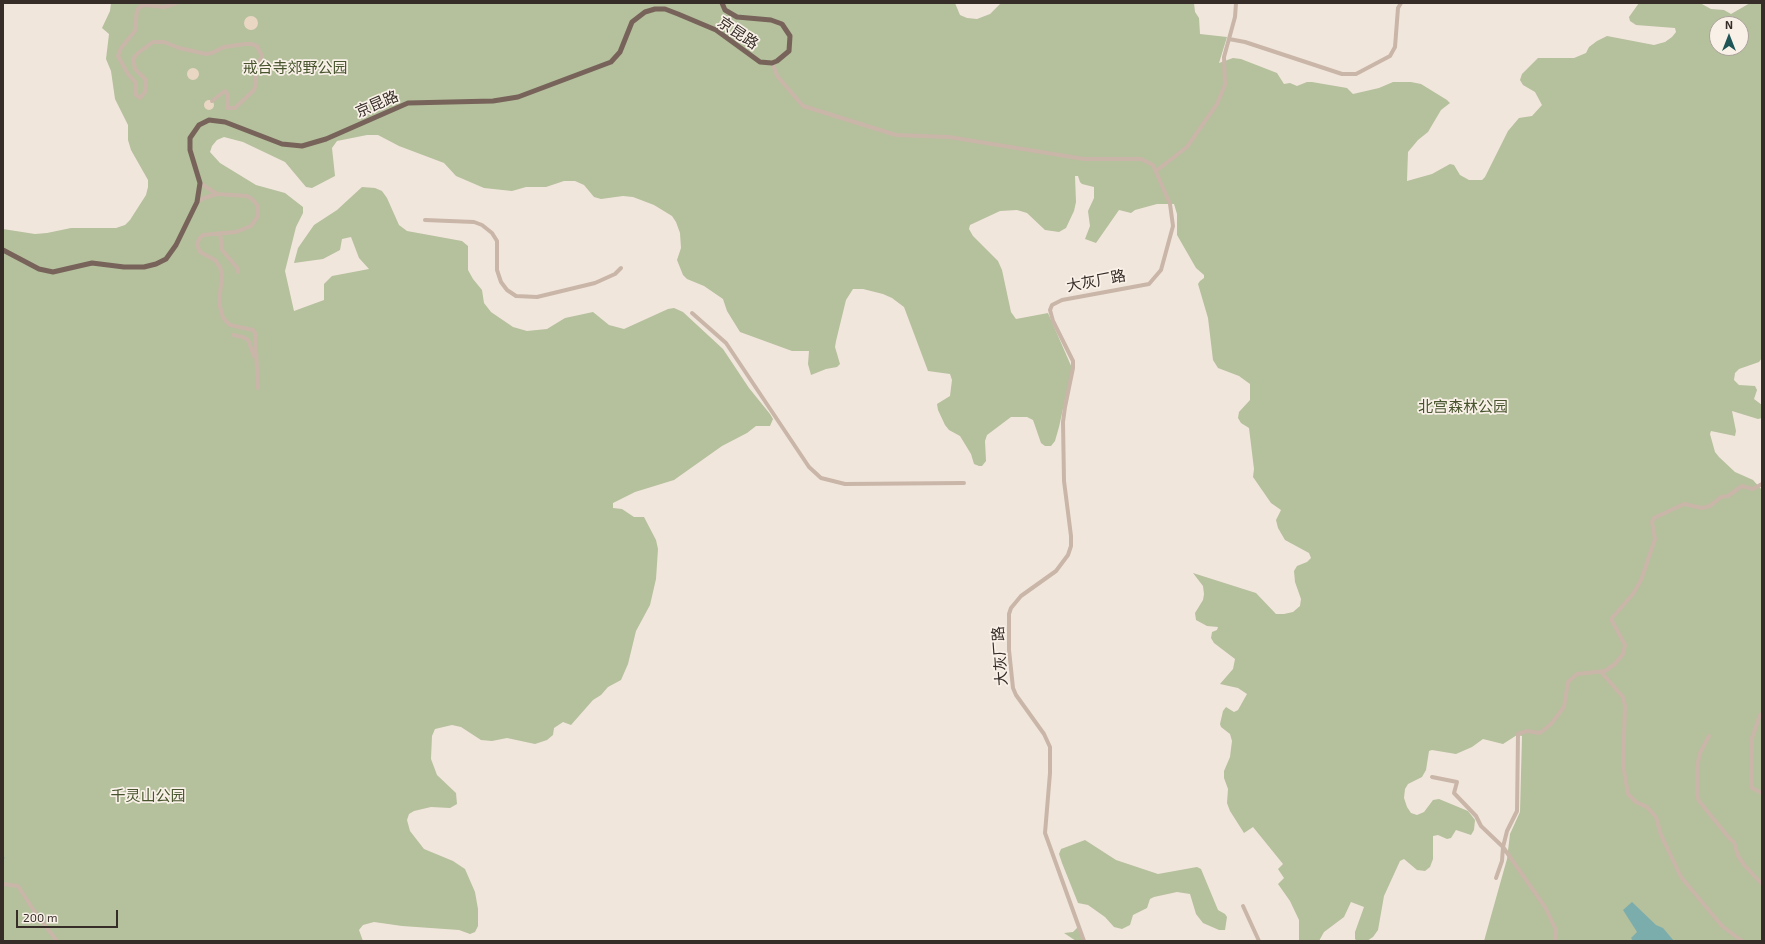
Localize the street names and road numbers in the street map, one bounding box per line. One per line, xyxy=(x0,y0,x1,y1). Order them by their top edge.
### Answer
street label: 京昆路 xyxy=(714,13,762,53)
street label: 京昆路 xyxy=(353,87,401,121)
street label: 大灰厂路 xyxy=(1065,266,1127,296)
street label: 大灰厂路 xyxy=(989,625,1011,687)

